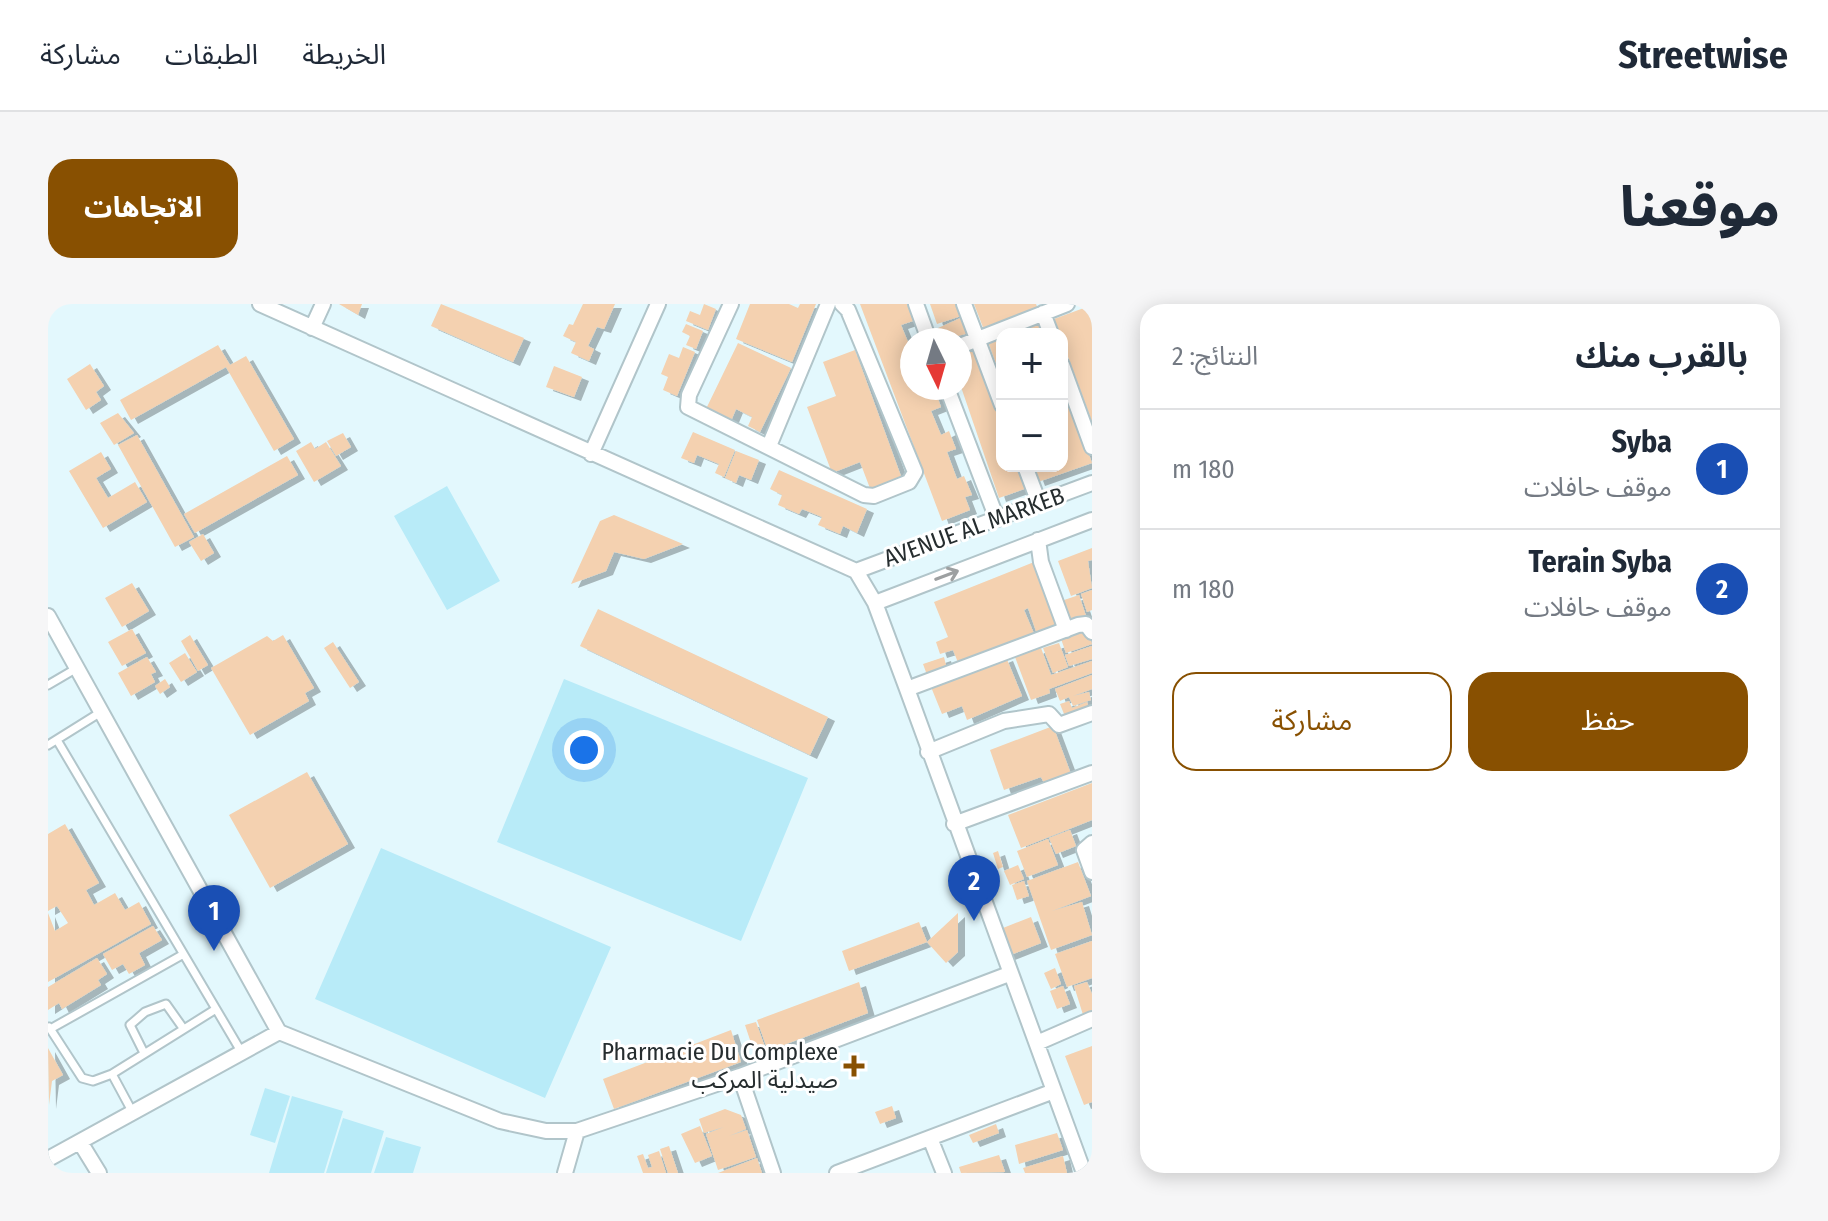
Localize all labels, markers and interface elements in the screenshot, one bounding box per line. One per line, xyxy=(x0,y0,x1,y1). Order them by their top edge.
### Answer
text: Streetwise xyxy=(1618,32,1788,78)
text: مشاركة xyxy=(40,38,121,71)
text: الطبقات xyxy=(165,38,258,71)
text: الخريطة xyxy=(302,38,386,71)
button: الاتجاهات xyxy=(48,159,238,258)
text: موقعنا xyxy=(1620,174,1780,241)
north arrow xyxy=(900,328,972,400)
map controls xyxy=(996,328,1068,472)
button: + xyxy=(996,328,1068,400)
text: بالقرب منك xyxy=(1575,335,1748,376)
text: النتائج: 2 xyxy=(1172,341,1258,372)
button: − xyxy=(996,400,1068,472)
text: Syba xyxy=(1611,424,1672,460)
text: 180 m xyxy=(1172,454,1235,485)
text: 1 xyxy=(1717,454,1728,485)
text: موقف حافلات xyxy=(1524,472,1672,503)
street label: AVENUE AL MARKEB xyxy=(880,481,1068,573)
text: Terain Syba xyxy=(1528,544,1672,580)
one-way arrow xyxy=(934,567,959,581)
text: 180 m xyxy=(1172,574,1235,605)
text: 2 xyxy=(1716,574,1728,605)
text: موقف حافلات xyxy=(1524,592,1672,623)
button: مشاركة xyxy=(1172,672,1452,771)
button: حفظ xyxy=(1468,672,1748,771)
your location xyxy=(564,730,604,770)
pin: 2 xyxy=(948,855,1000,921)
pin: 1 xyxy=(188,885,240,951)
place label: Pharmacie Du Complexe صيدلية المركب xyxy=(601,1038,838,1094)
marker: Pharmacie Du Complexe صيدلية المركب xyxy=(845,1057,863,1075)

